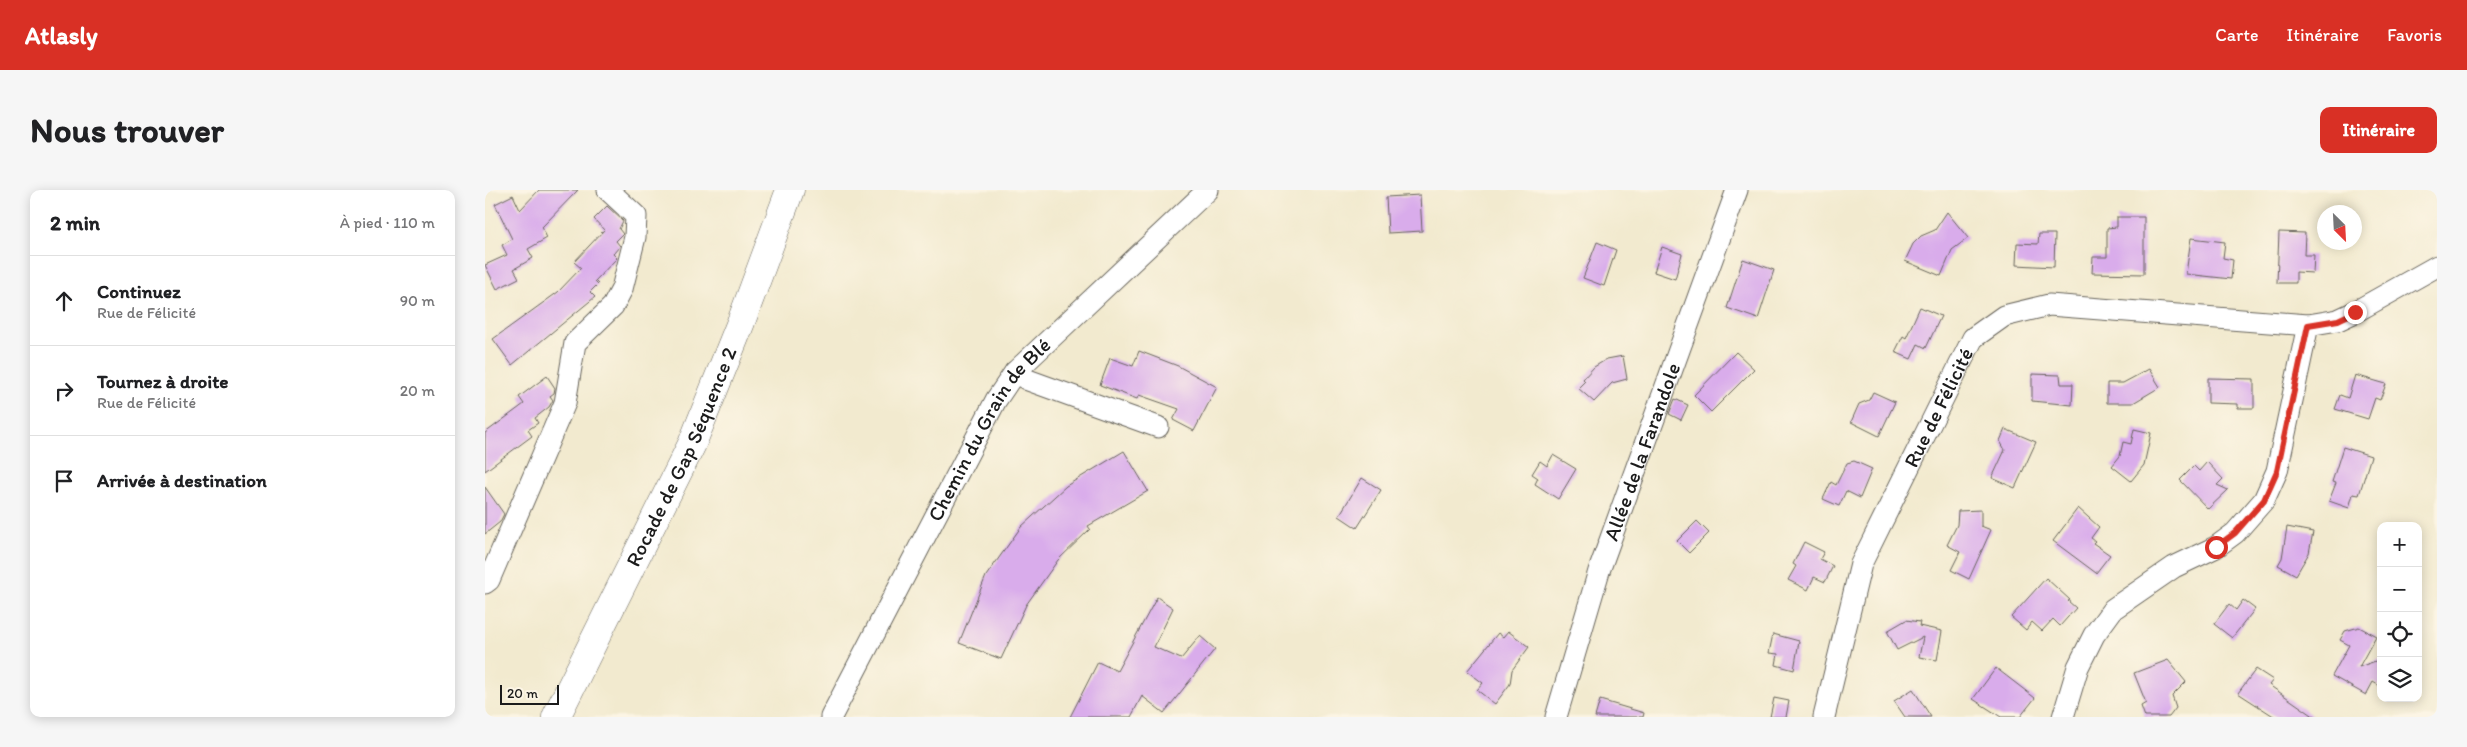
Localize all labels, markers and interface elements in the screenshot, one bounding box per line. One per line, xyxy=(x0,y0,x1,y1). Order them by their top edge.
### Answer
text: Atlasly xyxy=(25,21,98,50)
text: Carte xyxy=(2215,24,2259,46)
text: Itinéraire xyxy=(2287,24,2359,46)
text: Favoris xyxy=(2387,24,2442,46)
button: Itinéraire xyxy=(2320,107,2437,153)
text: Nous trouver xyxy=(30,109,224,151)
north arrow xyxy=(2317,205,2362,250)
text: 2 min xyxy=(50,210,100,235)
text: À pied · 110 m xyxy=(340,213,435,232)
text: Continuez xyxy=(97,280,181,303)
icon: ahead xyxy=(50,287,78,315)
text: 90 m xyxy=(400,291,435,310)
route end xyxy=(2344,301,2367,324)
text: Rue de Félicité xyxy=(97,303,196,322)
street label: Chemin du Grain de Blé xyxy=(922,332,1056,525)
street label: Rocade de Gap Séquence 2 xyxy=(620,343,742,570)
street label: Rue de Félicité xyxy=(1898,343,1978,471)
street label: Allée de la Farandole xyxy=(1598,359,1685,544)
text: Tournez à droite xyxy=(97,370,229,393)
icon: right xyxy=(50,377,78,405)
text: 20 m xyxy=(400,381,435,400)
text: Rue de Félicité xyxy=(97,393,196,412)
icon: arrive xyxy=(50,467,78,495)
text: Arrivée à destination xyxy=(97,469,267,492)
map controls xyxy=(2377,522,2422,702)
button: + xyxy=(2377,522,2422,567)
route start xyxy=(2205,536,2228,559)
button: − xyxy=(2377,567,2422,612)
button: locate xyxy=(2377,612,2422,657)
button: layers xyxy=(2377,657,2422,702)
scale bar xyxy=(500,682,559,705)
text: 20 m xyxy=(507,685,538,702)

